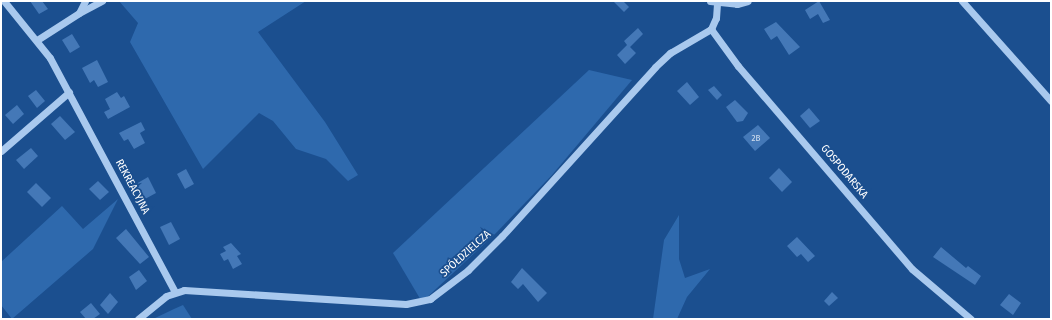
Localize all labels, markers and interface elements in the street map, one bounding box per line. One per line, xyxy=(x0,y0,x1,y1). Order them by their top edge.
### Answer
house number: 2B xyxy=(752,133,760,143)
street label: GOSPODARSKA xyxy=(818,142,870,202)
street label: REKREACYJNA xyxy=(112,157,152,217)
street label: SPÓŁDZIELCZA xyxy=(438,228,494,280)

